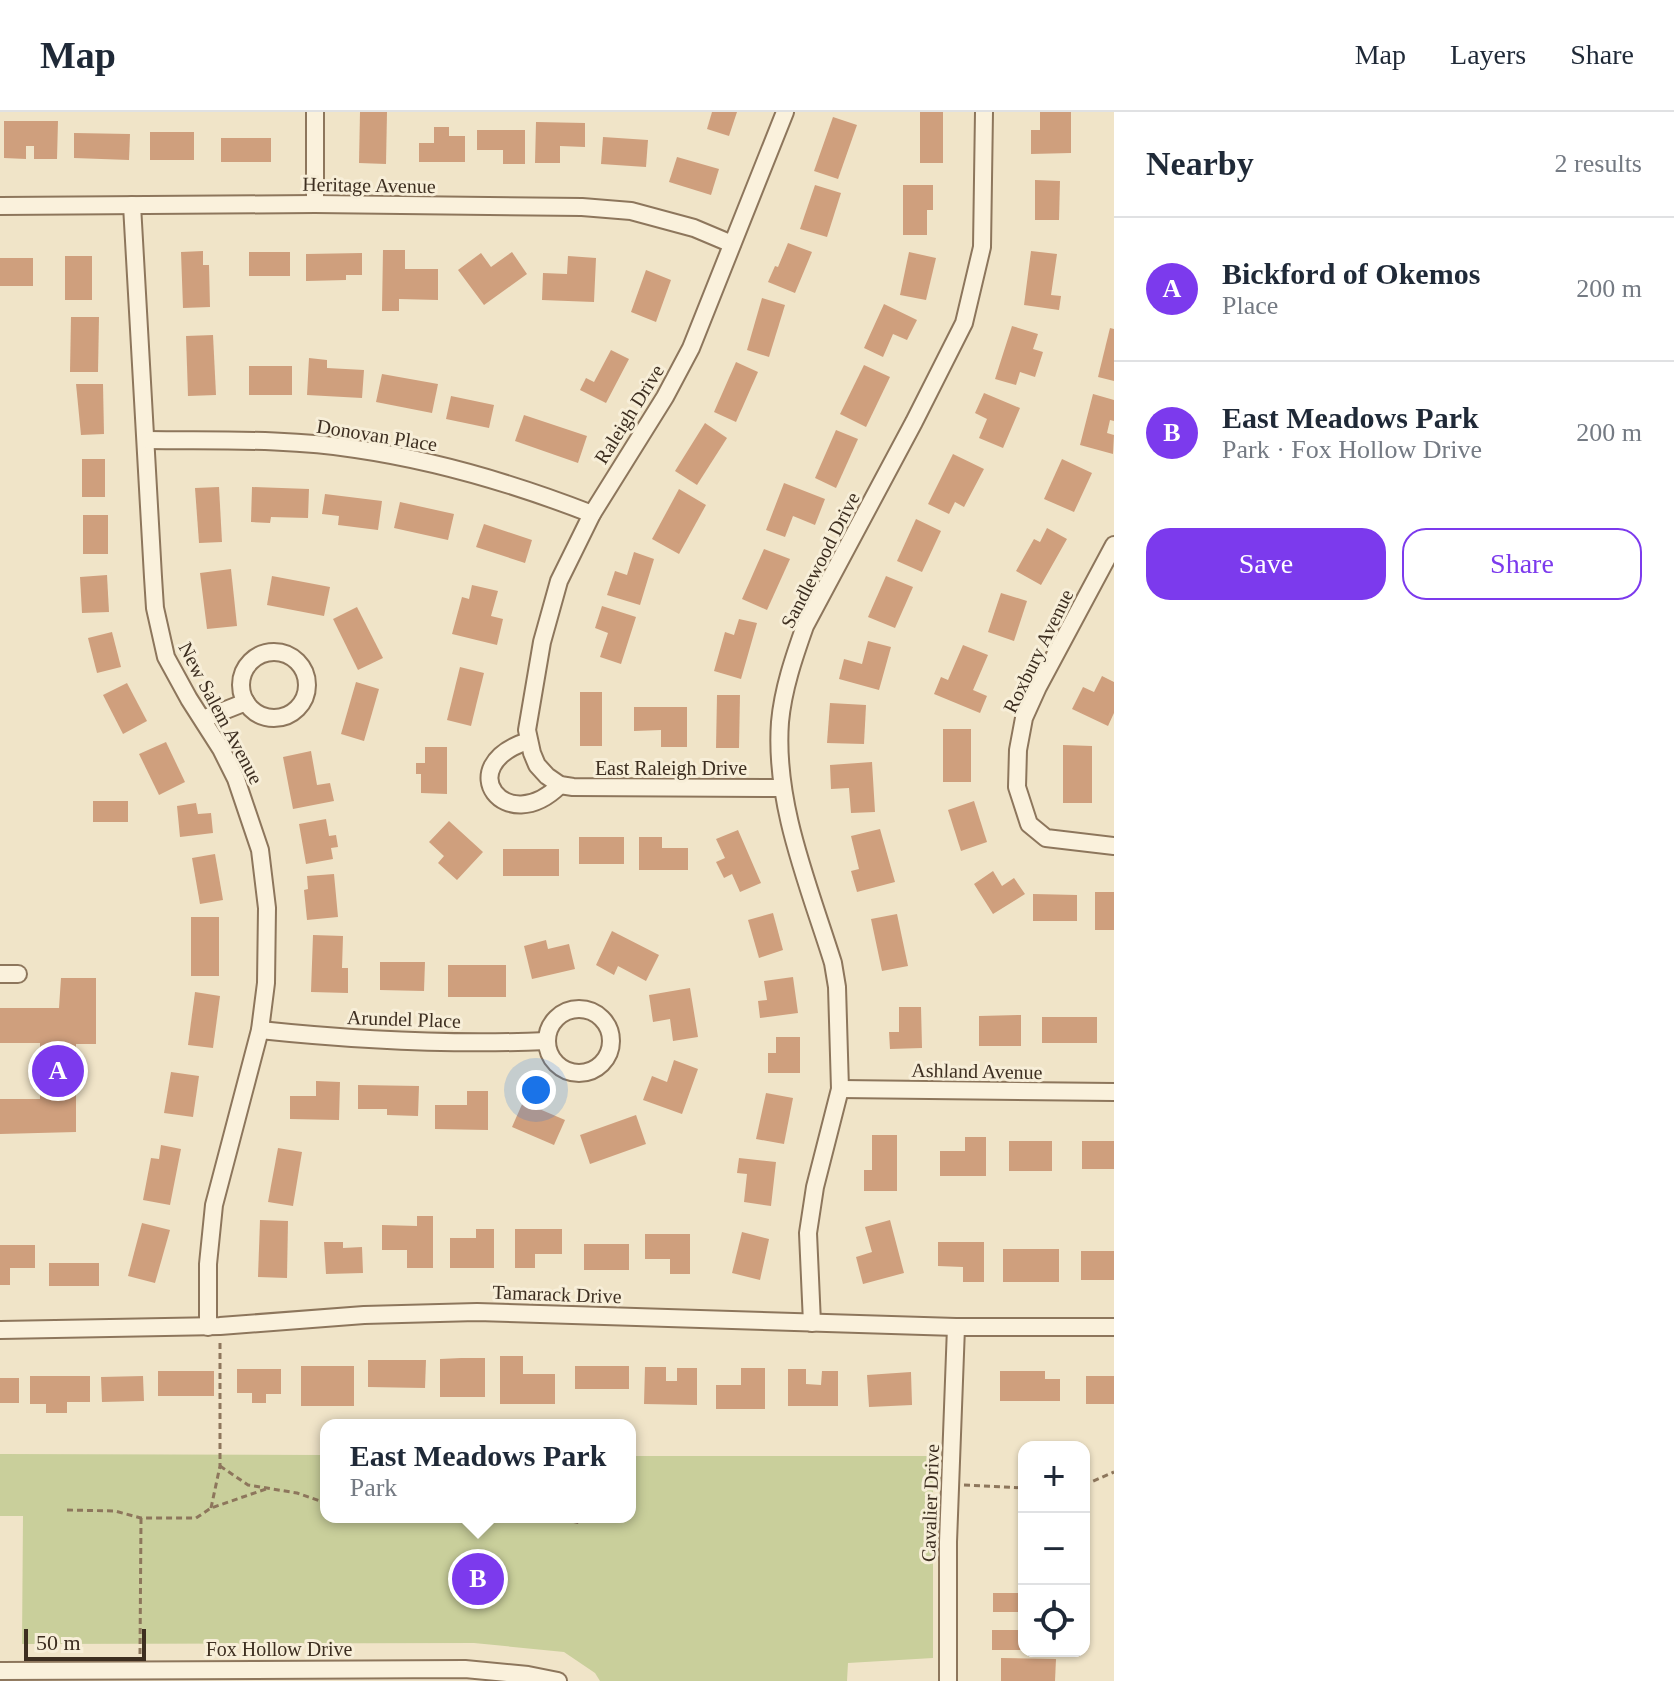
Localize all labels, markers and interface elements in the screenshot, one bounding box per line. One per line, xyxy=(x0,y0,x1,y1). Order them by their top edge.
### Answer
text: Map xyxy=(40,34,116,76)
text: Map xyxy=(1355,39,1406,70)
text: Layers xyxy=(1450,39,1526,70)
text: Share xyxy=(1570,39,1634,70)
text: Nearby xyxy=(1146,145,1254,182)
text: 2 results xyxy=(1555,149,1642,178)
street label: Heritage Avenue xyxy=(302,173,436,198)
text: Bickford of Okemos xyxy=(1222,257,1480,290)
text: A xyxy=(1163,274,1181,303)
text: 200 m xyxy=(1576,274,1642,303)
text: Place xyxy=(1222,291,1278,320)
street label: Raleigh Drive xyxy=(590,360,669,468)
text: East Meadows Park xyxy=(1222,401,1479,434)
street label: Donovan Place xyxy=(315,415,439,455)
text: B xyxy=(1163,418,1181,447)
text: 200 m xyxy=(1576,418,1642,447)
text: Park · Fox Hollow Drive xyxy=(1222,435,1482,464)
street label: Sandlewood Drive xyxy=(776,488,864,632)
button: Save xyxy=(1146,528,1386,600)
button: Share xyxy=(1402,528,1642,600)
street label: Roxbury Avenue xyxy=(999,586,1078,717)
street label: New Salem Avenue xyxy=(174,638,268,788)
street label: East Raleigh Drive xyxy=(595,757,747,780)
street label: Arundel Place xyxy=(347,1006,461,1032)
pin: A xyxy=(32,1041,84,1101)
street label: Ashland Avenue xyxy=(911,1059,1043,1083)
your location xyxy=(516,1070,556,1110)
street label: Tamarack Drive xyxy=(492,1281,622,1307)
popup xyxy=(320,1419,636,1523)
text: East Meadows Park xyxy=(350,1439,606,1472)
map controls xyxy=(1018,1441,1090,1657)
button: + xyxy=(1018,1441,1090,1513)
street label: Cavalier Drive xyxy=(917,1443,943,1562)
text: Park xyxy=(350,1473,397,1502)
button: − xyxy=(1018,1513,1090,1585)
pin: B xyxy=(452,1549,504,1609)
button: locate xyxy=(1018,1585,1090,1657)
scale bar xyxy=(24,1625,146,1661)
text: 50 m xyxy=(36,1630,81,1655)
street label: Fox Hollow Drive xyxy=(206,1638,352,1660)

